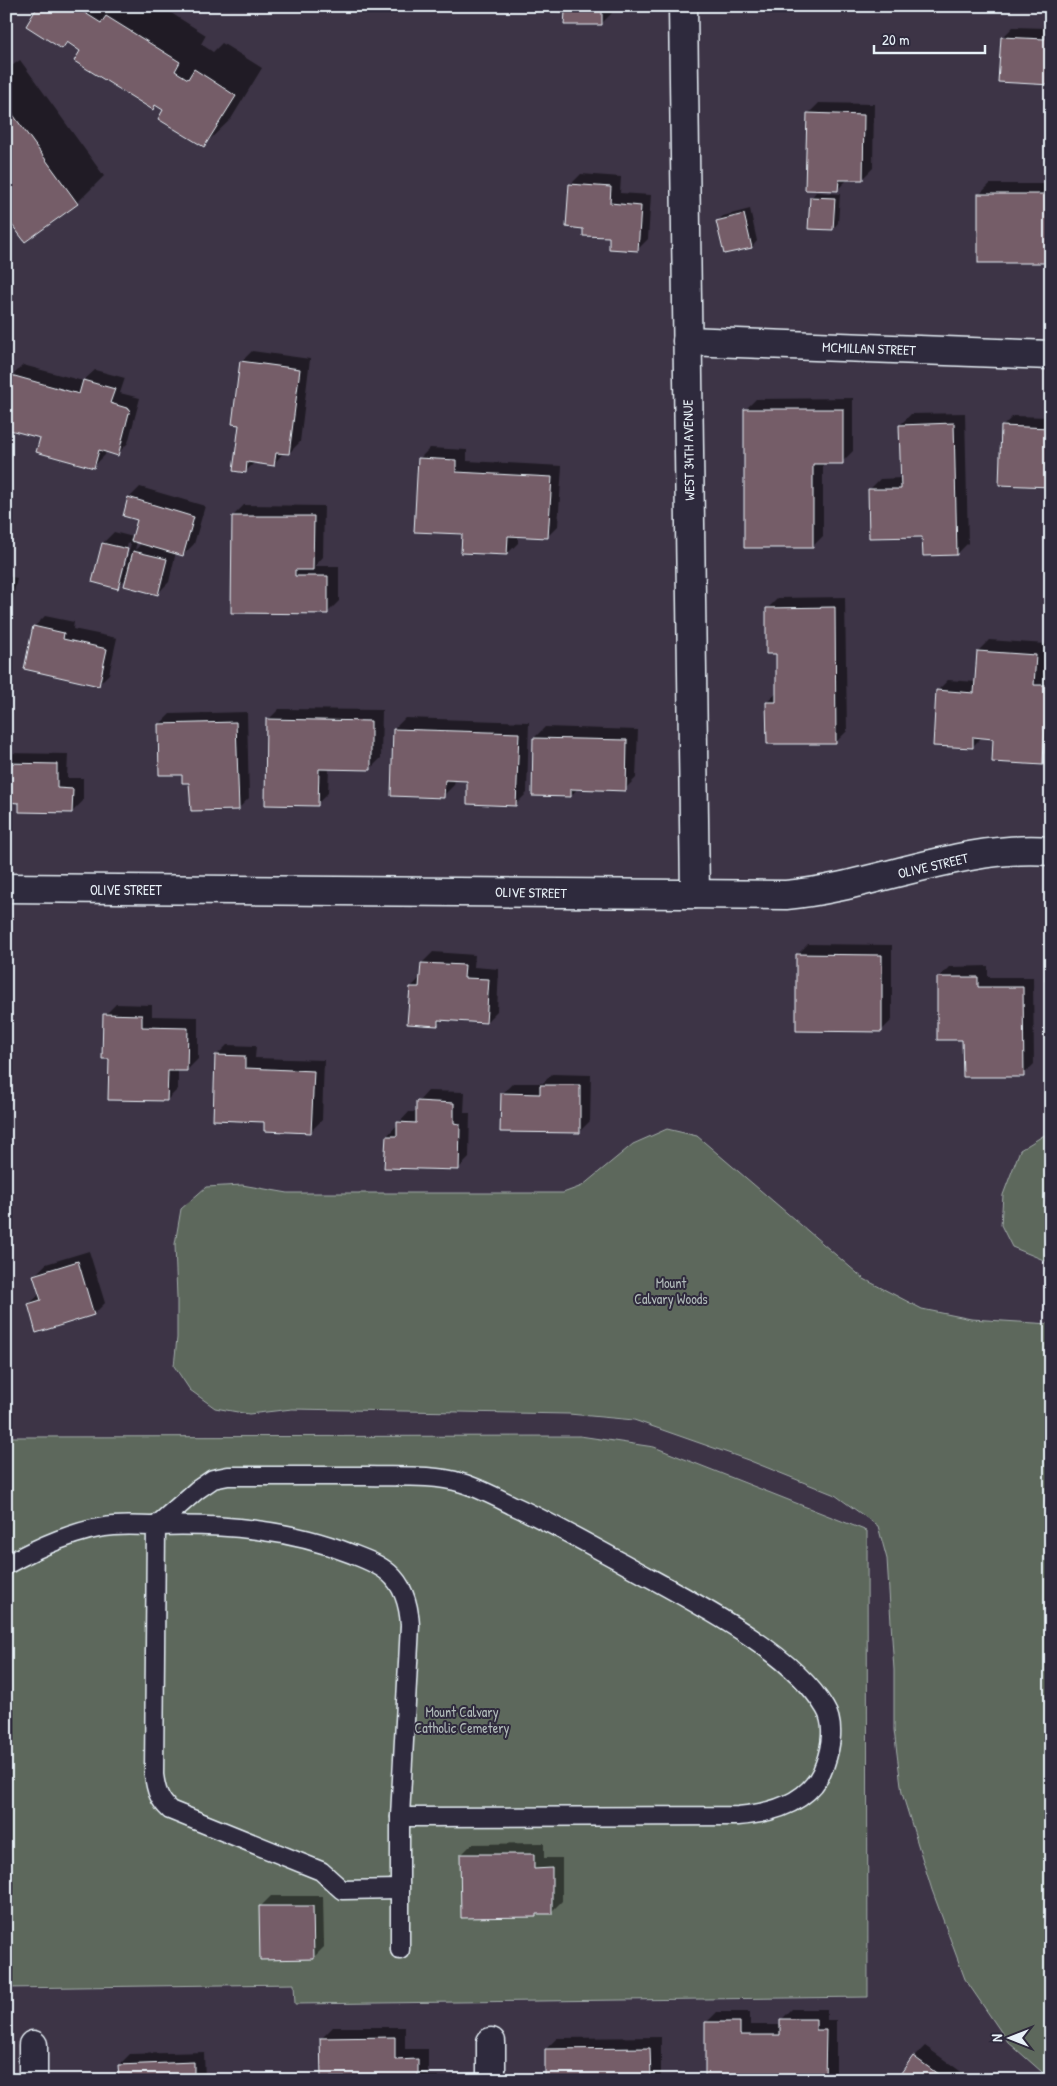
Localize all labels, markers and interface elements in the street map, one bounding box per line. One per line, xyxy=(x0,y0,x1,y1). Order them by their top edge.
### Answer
scale bar xyxy=(874,22,986,54)
text: 20 m xyxy=(882,29,909,50)
street label: MCMILLAN STREET xyxy=(822,337,917,359)
street label: WEST 34TH AVENUE xyxy=(678,399,698,501)
street label: OLIVE STREET xyxy=(896,848,971,882)
street label: OLIVE STREET xyxy=(90,880,162,899)
street label: OLIVE STREET xyxy=(495,882,568,902)
park label: Mount Calvary Woods xyxy=(634,1273,708,1309)
park label: Mount Calvary Catholic Cemetery xyxy=(414,1702,510,1738)
north arrow xyxy=(984,2014,1034,2064)
text: N xyxy=(987,2034,1006,2042)

